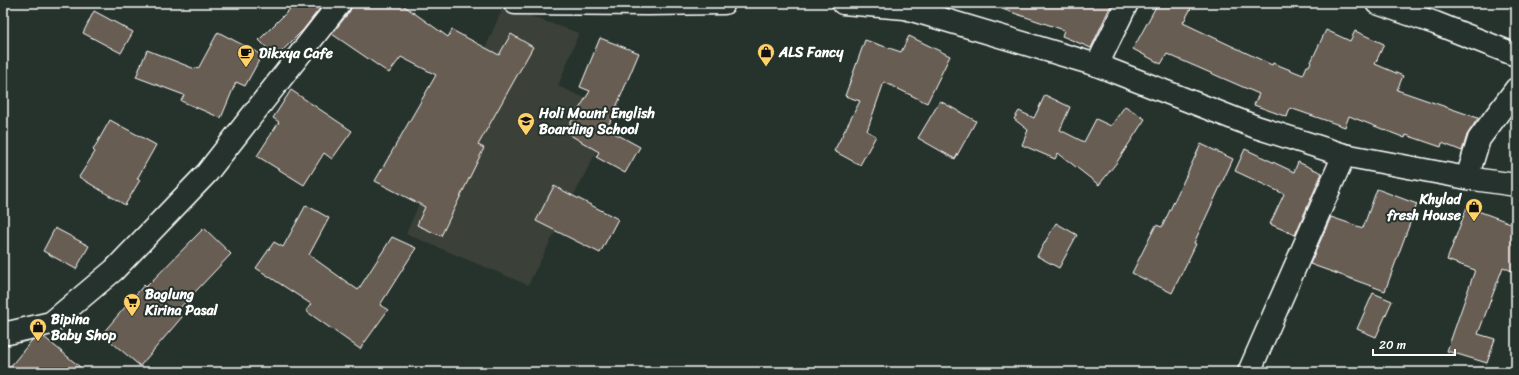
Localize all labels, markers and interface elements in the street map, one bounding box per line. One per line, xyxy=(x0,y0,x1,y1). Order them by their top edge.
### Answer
place label: ALS Fancy xyxy=(778,40,844,65)
place label: Dikxya Cafe xyxy=(259,41,334,66)
shop icon: ALS Fancy xyxy=(756,42,776,67)
cafe icon: Dikxya Cafe xyxy=(236,43,256,68)
place label: Holi Mount English Boarding School xyxy=(538,101,655,142)
school or university icon: Holi Mount English Boarding School xyxy=(516,111,536,136)
place label: Khylad fresh House xyxy=(1387,187,1463,228)
shop icon: Khylad fresh House xyxy=(1464,197,1484,222)
place label: Baglung Kirina Pasal xyxy=(144,282,218,323)
supermarket icon: Baglung Kirina Pasal xyxy=(122,292,142,317)
place label: Bipina Baby Shop xyxy=(51,307,117,348)
shop icon: Bipina Baby Shop xyxy=(28,317,48,342)
scale bar xyxy=(1373,331,1455,357)
text: 20 m xyxy=(1379,334,1406,356)

